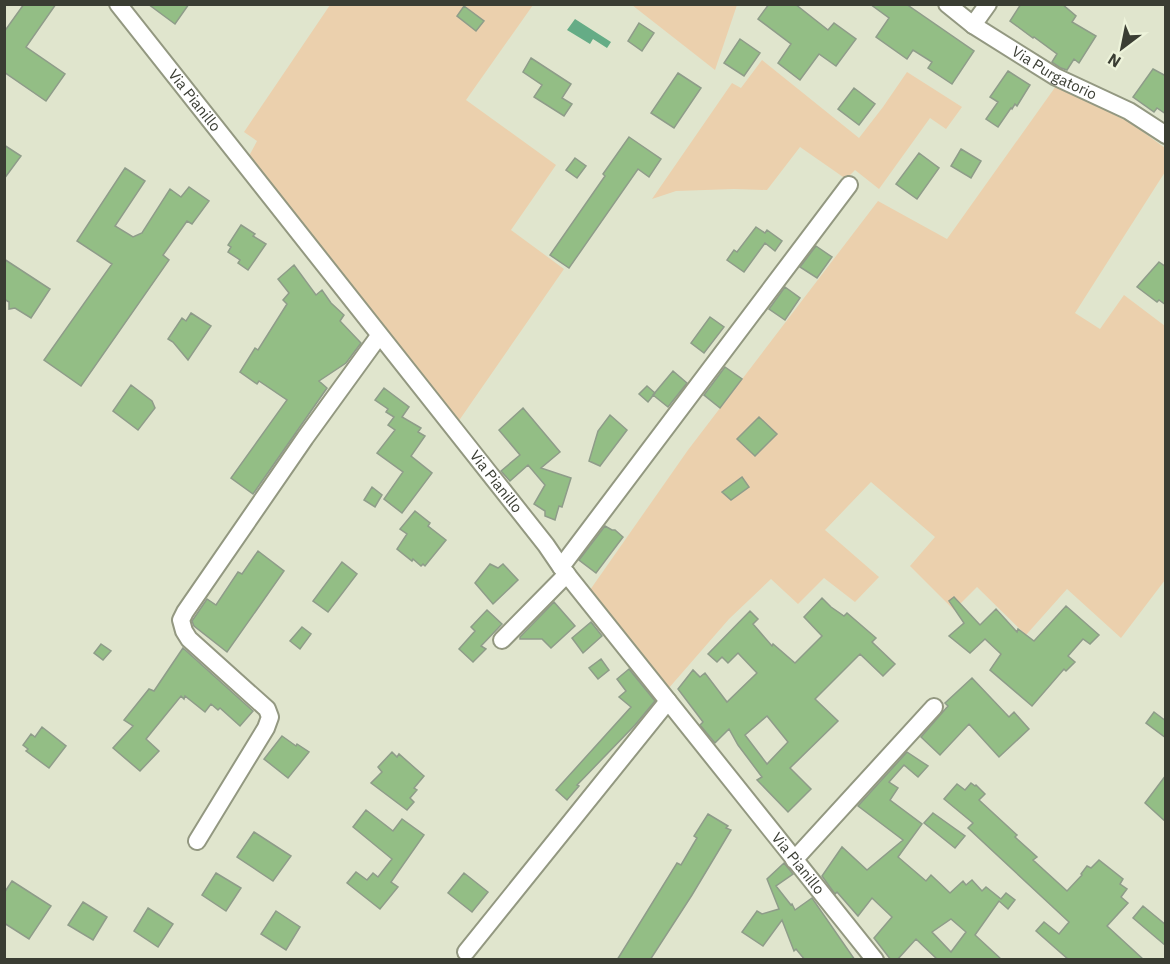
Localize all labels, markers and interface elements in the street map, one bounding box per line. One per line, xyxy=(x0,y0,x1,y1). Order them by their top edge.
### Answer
north arrow xyxy=(1092,18,1152,78)
street label: Via Purgatorio xyxy=(1008,42,1100,104)
text: N xyxy=(1104,49,1124,72)
street label: Via Pianillo xyxy=(164,65,225,135)
street label: Via Pianillo xyxy=(466,446,527,516)
street label: Via Pianillo xyxy=(768,828,829,898)

